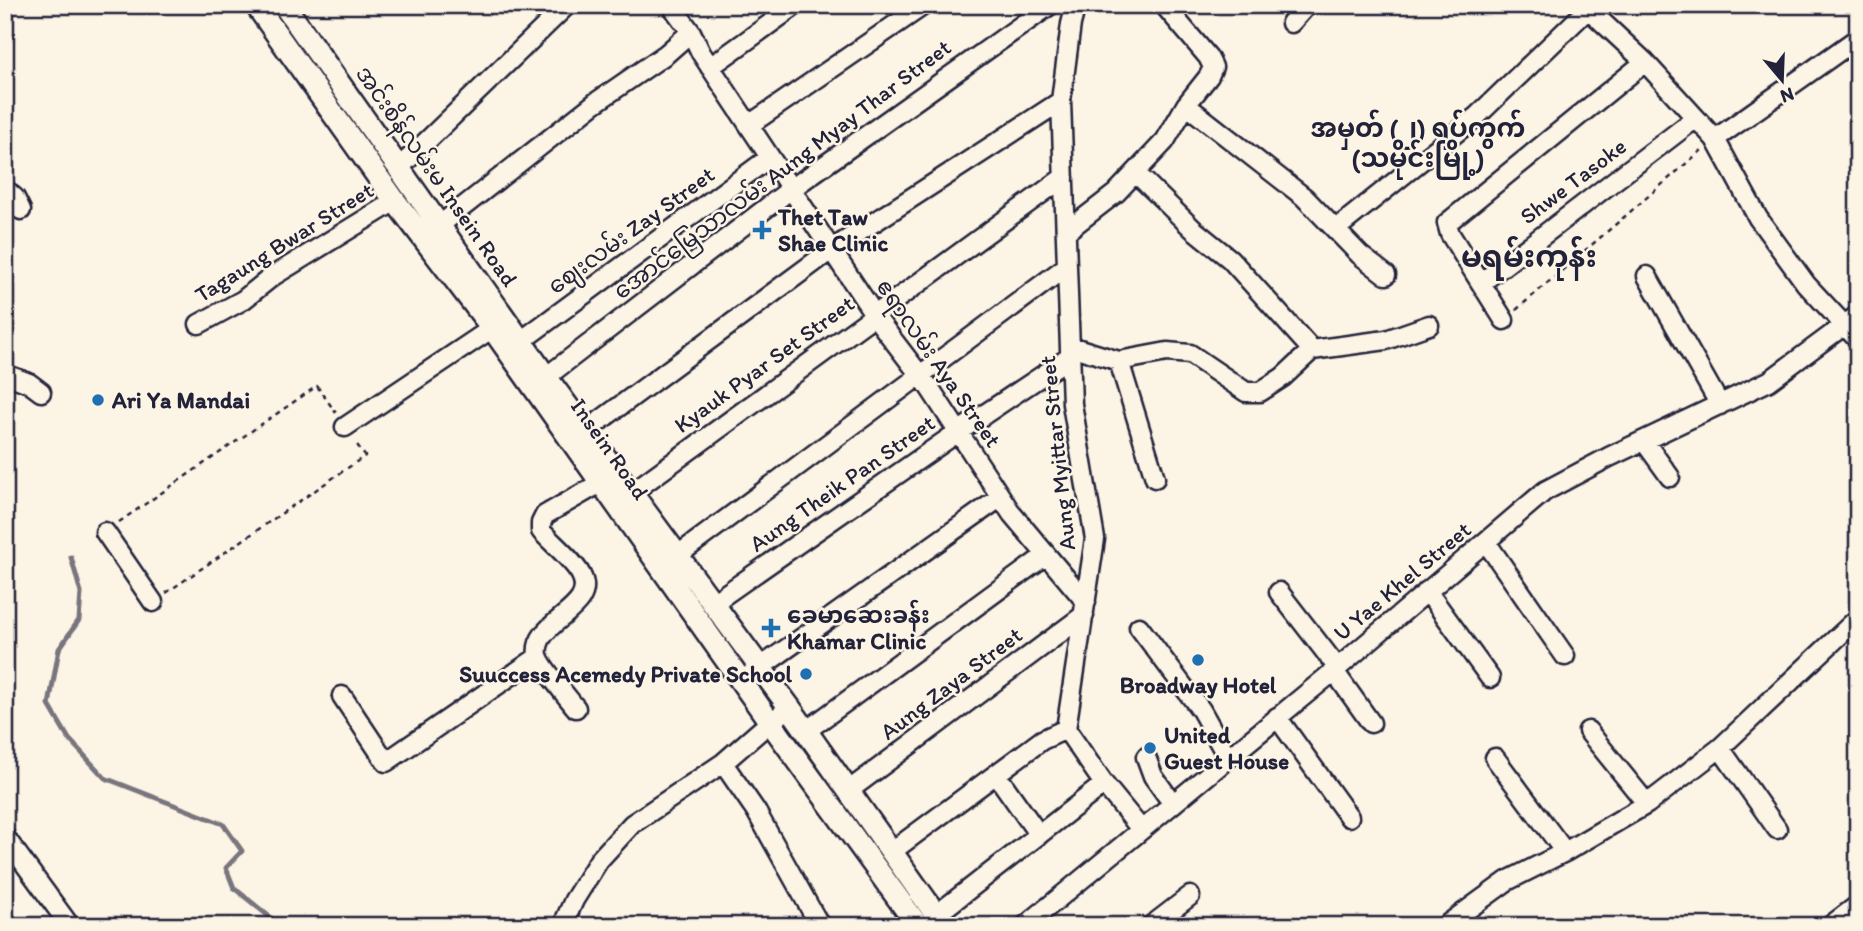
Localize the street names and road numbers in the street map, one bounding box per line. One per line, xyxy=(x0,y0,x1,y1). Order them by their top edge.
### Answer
street label: အောင်မြေသာလမ်း Aung Myay Thar Street xyxy=(607,31,960,309)
street label: အင်းစိန်လမ်းမ Insein Road xyxy=(346,59,526,295)
street label: Shwe Tasoke xyxy=(1514,132,1632,230)
street label: ဈေးလမ်း Zay Street xyxy=(541,159,723,304)
street label: Tagaung Bwar Street xyxy=(190,176,379,308)
street label: ဧရာလမ်း Aya Street xyxy=(866,272,1009,455)
street label: Kyauk Pyar Set Street xyxy=(668,289,860,439)
street label: Aung Myittar Street xyxy=(1033,354,1081,552)
street label: Insein Road xyxy=(565,393,655,505)
street label: Aung Theik Pan Street xyxy=(744,408,940,558)
street label: U Yae Khel Street xyxy=(1328,515,1477,647)
street label: Aung Zaya Street xyxy=(875,620,1028,745)

